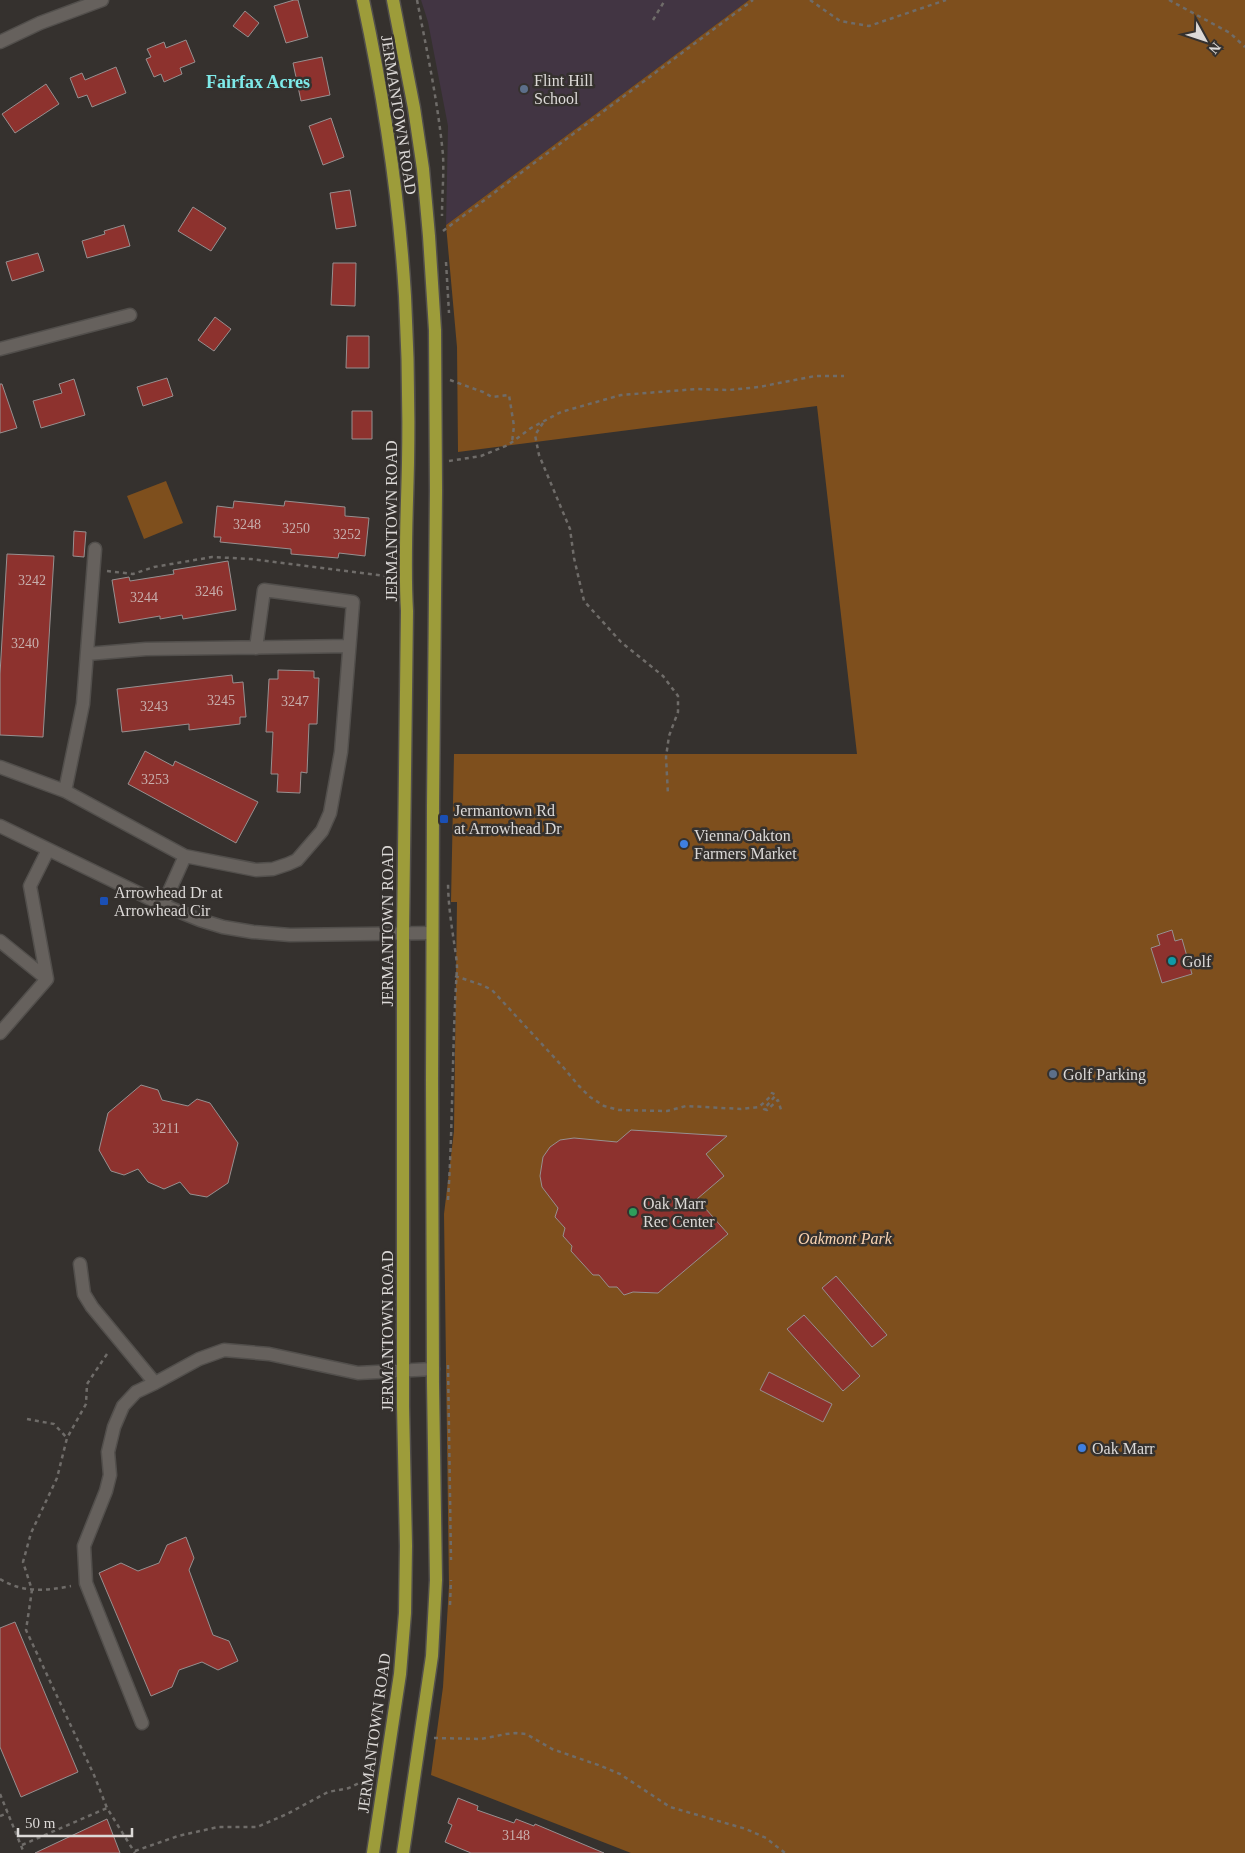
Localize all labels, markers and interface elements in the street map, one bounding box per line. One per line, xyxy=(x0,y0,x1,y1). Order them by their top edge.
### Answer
north arrow xyxy=(1180,15,1230,65)
street label: JERMANTOWN ROAD xyxy=(378,34,420,196)
text: N xyxy=(1206,39,1224,57)
district label: Fairfax Acres xyxy=(206,72,310,92)
place label: Flint Hill School xyxy=(534,72,594,107)
marker: Flint Hill School xyxy=(518,83,530,95)
street label: JERMANTOWN ROAD xyxy=(383,440,400,602)
house number: 3248 xyxy=(233,517,261,532)
house number: 3250 xyxy=(282,521,310,536)
house number: 3252 xyxy=(333,527,361,542)
house number: 3242 xyxy=(18,573,46,588)
house number: 3246 xyxy=(195,584,223,599)
house number: 3244 xyxy=(130,590,158,605)
house number: 3240 xyxy=(11,636,39,651)
house number: 3245 xyxy=(207,693,235,708)
house number: 3247 xyxy=(281,694,309,709)
house number: 3243 xyxy=(140,699,168,714)
house number: 3253 xyxy=(141,772,169,787)
place label: Jermantown Rd at Arrowhead Dr xyxy=(454,802,562,837)
marker: Jermantown Rd at Arrowhead Dr xyxy=(438,813,450,825)
place label: Vienna/Oakton Farmers Market xyxy=(694,827,797,862)
marker: Vienna/Oakton Farmers Market xyxy=(678,838,690,850)
street label: JERMANTOWN ROAD xyxy=(379,845,396,1007)
place label: Arrowhead Dr at Arrowhead Cir xyxy=(114,884,223,919)
marker: Arrowhead Dr at Arrowhead Cir xyxy=(98,895,110,907)
place label: Golf xyxy=(1182,953,1212,970)
marker: Golf xyxy=(1166,955,1178,967)
place label: Golf Parking xyxy=(1063,1066,1146,1084)
marker: Golf Parking xyxy=(1047,1068,1059,1080)
house number: 3211 xyxy=(152,1121,180,1136)
place label: Oak Marr Rec Center xyxy=(643,1195,715,1230)
marker: Oak Marr Rec Center xyxy=(627,1206,639,1218)
park label: Oakmont Park xyxy=(798,1230,893,1247)
street label: JERMANTOWN ROAD xyxy=(379,1250,396,1412)
place label: Oak Marr xyxy=(1092,1440,1155,1457)
marker: Oak Marr xyxy=(1076,1442,1088,1454)
street label: JERMANTOWN ROAD xyxy=(354,1652,394,1814)
scale bar xyxy=(18,1806,131,1838)
text: 50 m xyxy=(25,1815,56,1831)
house number: 3148 xyxy=(502,1828,530,1843)

